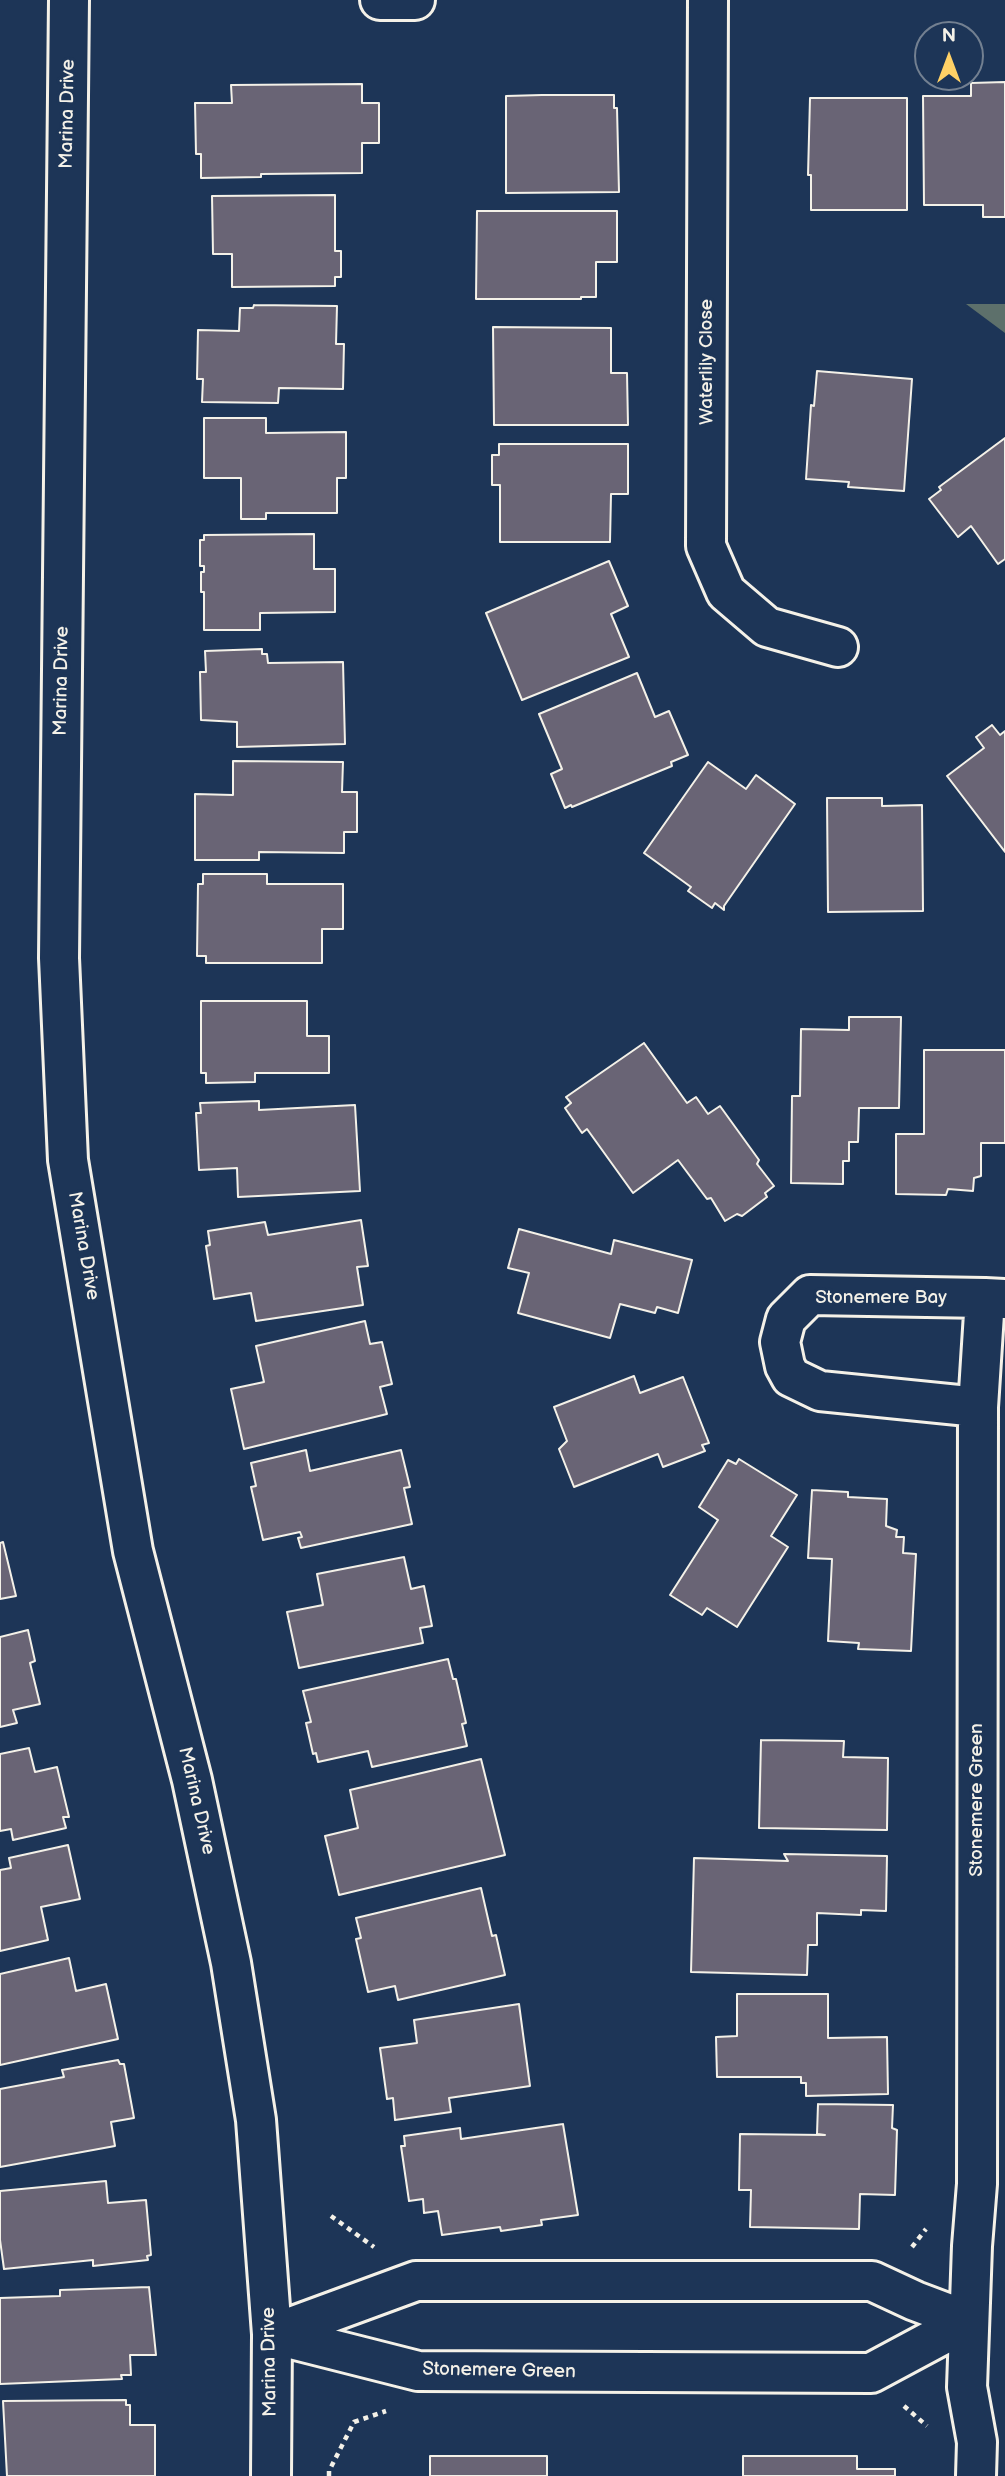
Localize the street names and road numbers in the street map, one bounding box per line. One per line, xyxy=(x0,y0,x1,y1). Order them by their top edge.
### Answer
street label: Marina Drive xyxy=(56,59,80,169)
street label: Waterlily Close xyxy=(696,299,718,425)
street label: Marina Drive xyxy=(50,626,74,736)
street label: Marina Drive xyxy=(62,1190,104,1302)
street label: Stonemere Bay xyxy=(815,1287,947,1309)
street label: Stonemere Green xyxy=(966,1723,988,1877)
street label: Marina Drive xyxy=(173,1745,219,1857)
street label: Marina Drive xyxy=(258,2307,282,2417)
street label: Stonemere Green xyxy=(422,2358,576,2384)

